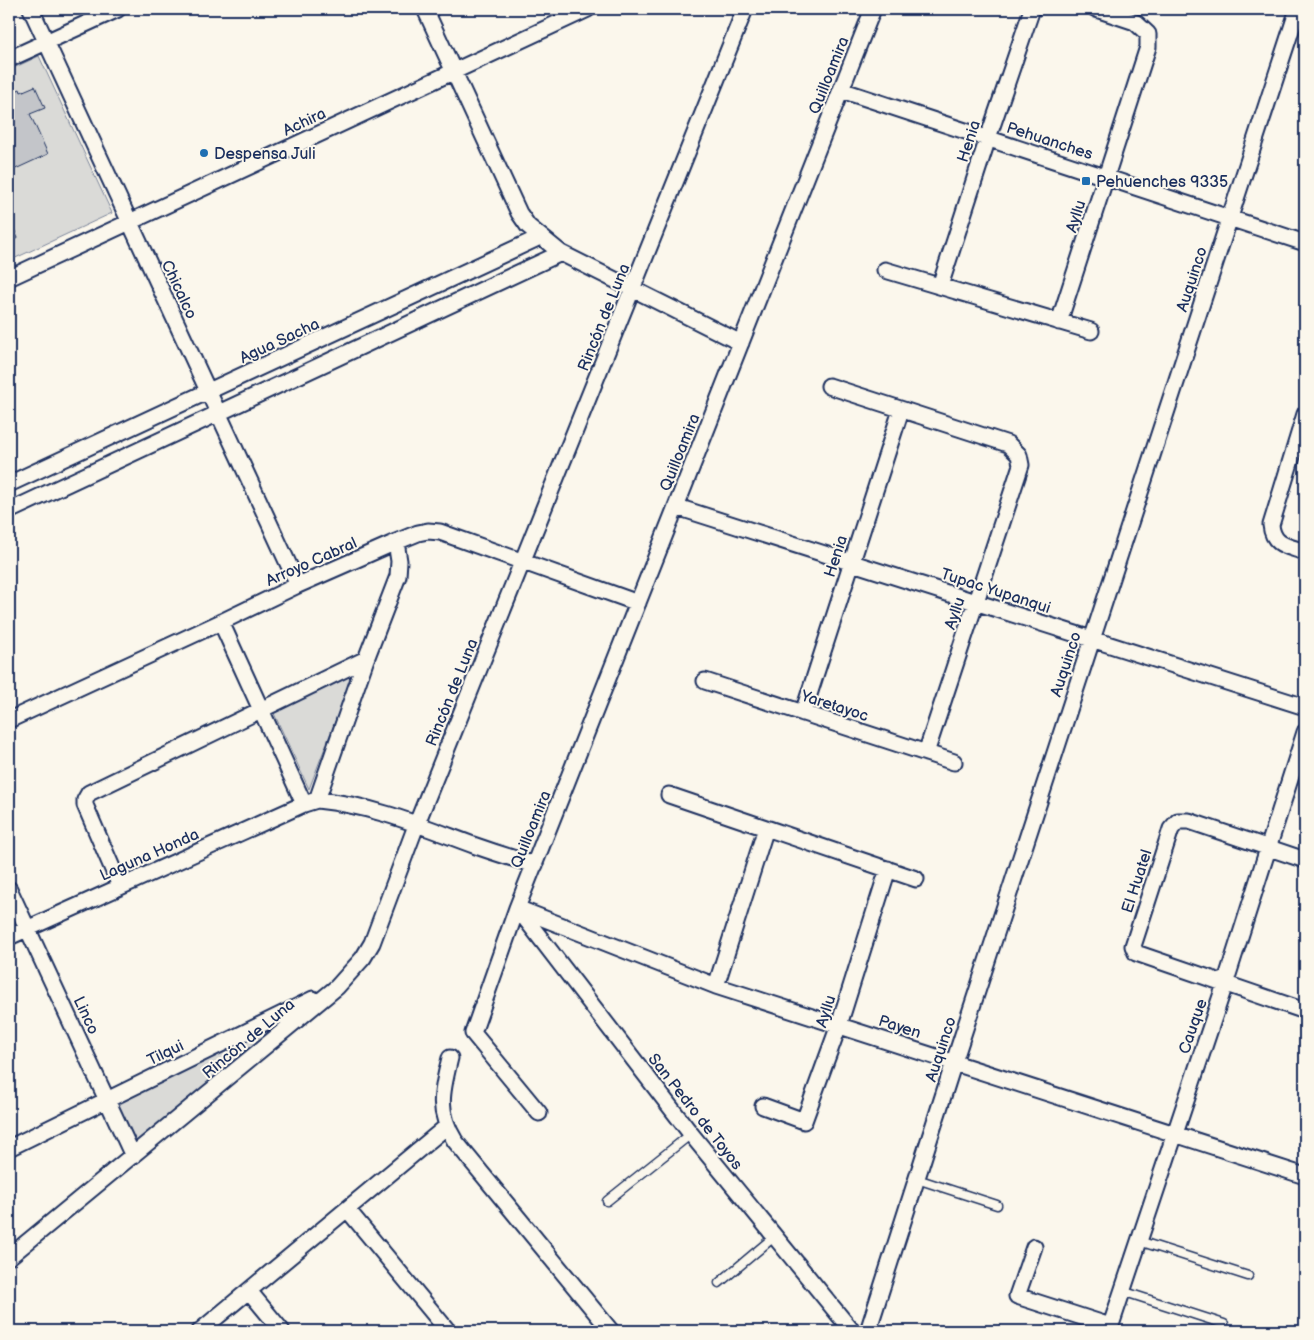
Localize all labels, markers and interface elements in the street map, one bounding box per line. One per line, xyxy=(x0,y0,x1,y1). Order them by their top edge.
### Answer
street label: Quilloamira xyxy=(805,34,854,117)
street label: Achira xyxy=(280,104,329,140)
street label: Henia xyxy=(954,118,985,165)
street label: Pehuanches xyxy=(1004,119,1095,164)
place label: Despensa Juli xyxy=(214,145,316,164)
marker: Despensa Juli xyxy=(198,147,210,159)
place label: Pehuenches 9335 xyxy=(1096,173,1228,192)
marker: Pehuenches 9335 xyxy=(1080,175,1092,187)
street label: Ayllu xyxy=(1062,198,1091,235)
street label: Auquinco xyxy=(1173,245,1212,314)
street label: Chicalco xyxy=(157,257,200,322)
street label: Rincón de Luna xyxy=(574,261,635,374)
street label: Agua Sacha xyxy=(237,315,323,368)
street label: Quilloamira xyxy=(656,411,705,494)
street label: Henia xyxy=(821,533,852,580)
street label: Arroyo Cabral xyxy=(263,534,360,591)
street label: Tupac Yupanqui xyxy=(938,565,1053,618)
street label: Ayllu xyxy=(941,595,970,632)
street label: Auquinco xyxy=(1047,630,1086,699)
street label: Rincón de Luna xyxy=(422,636,483,749)
street label: Yaretayoc xyxy=(797,686,871,726)
street label: Quilloamira xyxy=(507,788,556,871)
street label: Laguna Honda xyxy=(97,825,202,886)
street label: El Huatel xyxy=(1118,847,1157,916)
street label: Ayllu xyxy=(812,993,841,1030)
street label: Linco xyxy=(69,994,103,1038)
street label: Rincón de Luna xyxy=(199,995,299,1083)
street label: Cauque xyxy=(1175,996,1212,1057)
street label: Payen xyxy=(876,1012,923,1043)
street label: Auquinco xyxy=(922,1015,961,1084)
street label: Tilqui xyxy=(144,1036,187,1070)
street label: San Pedro de Toyos xyxy=(644,1050,746,1174)

